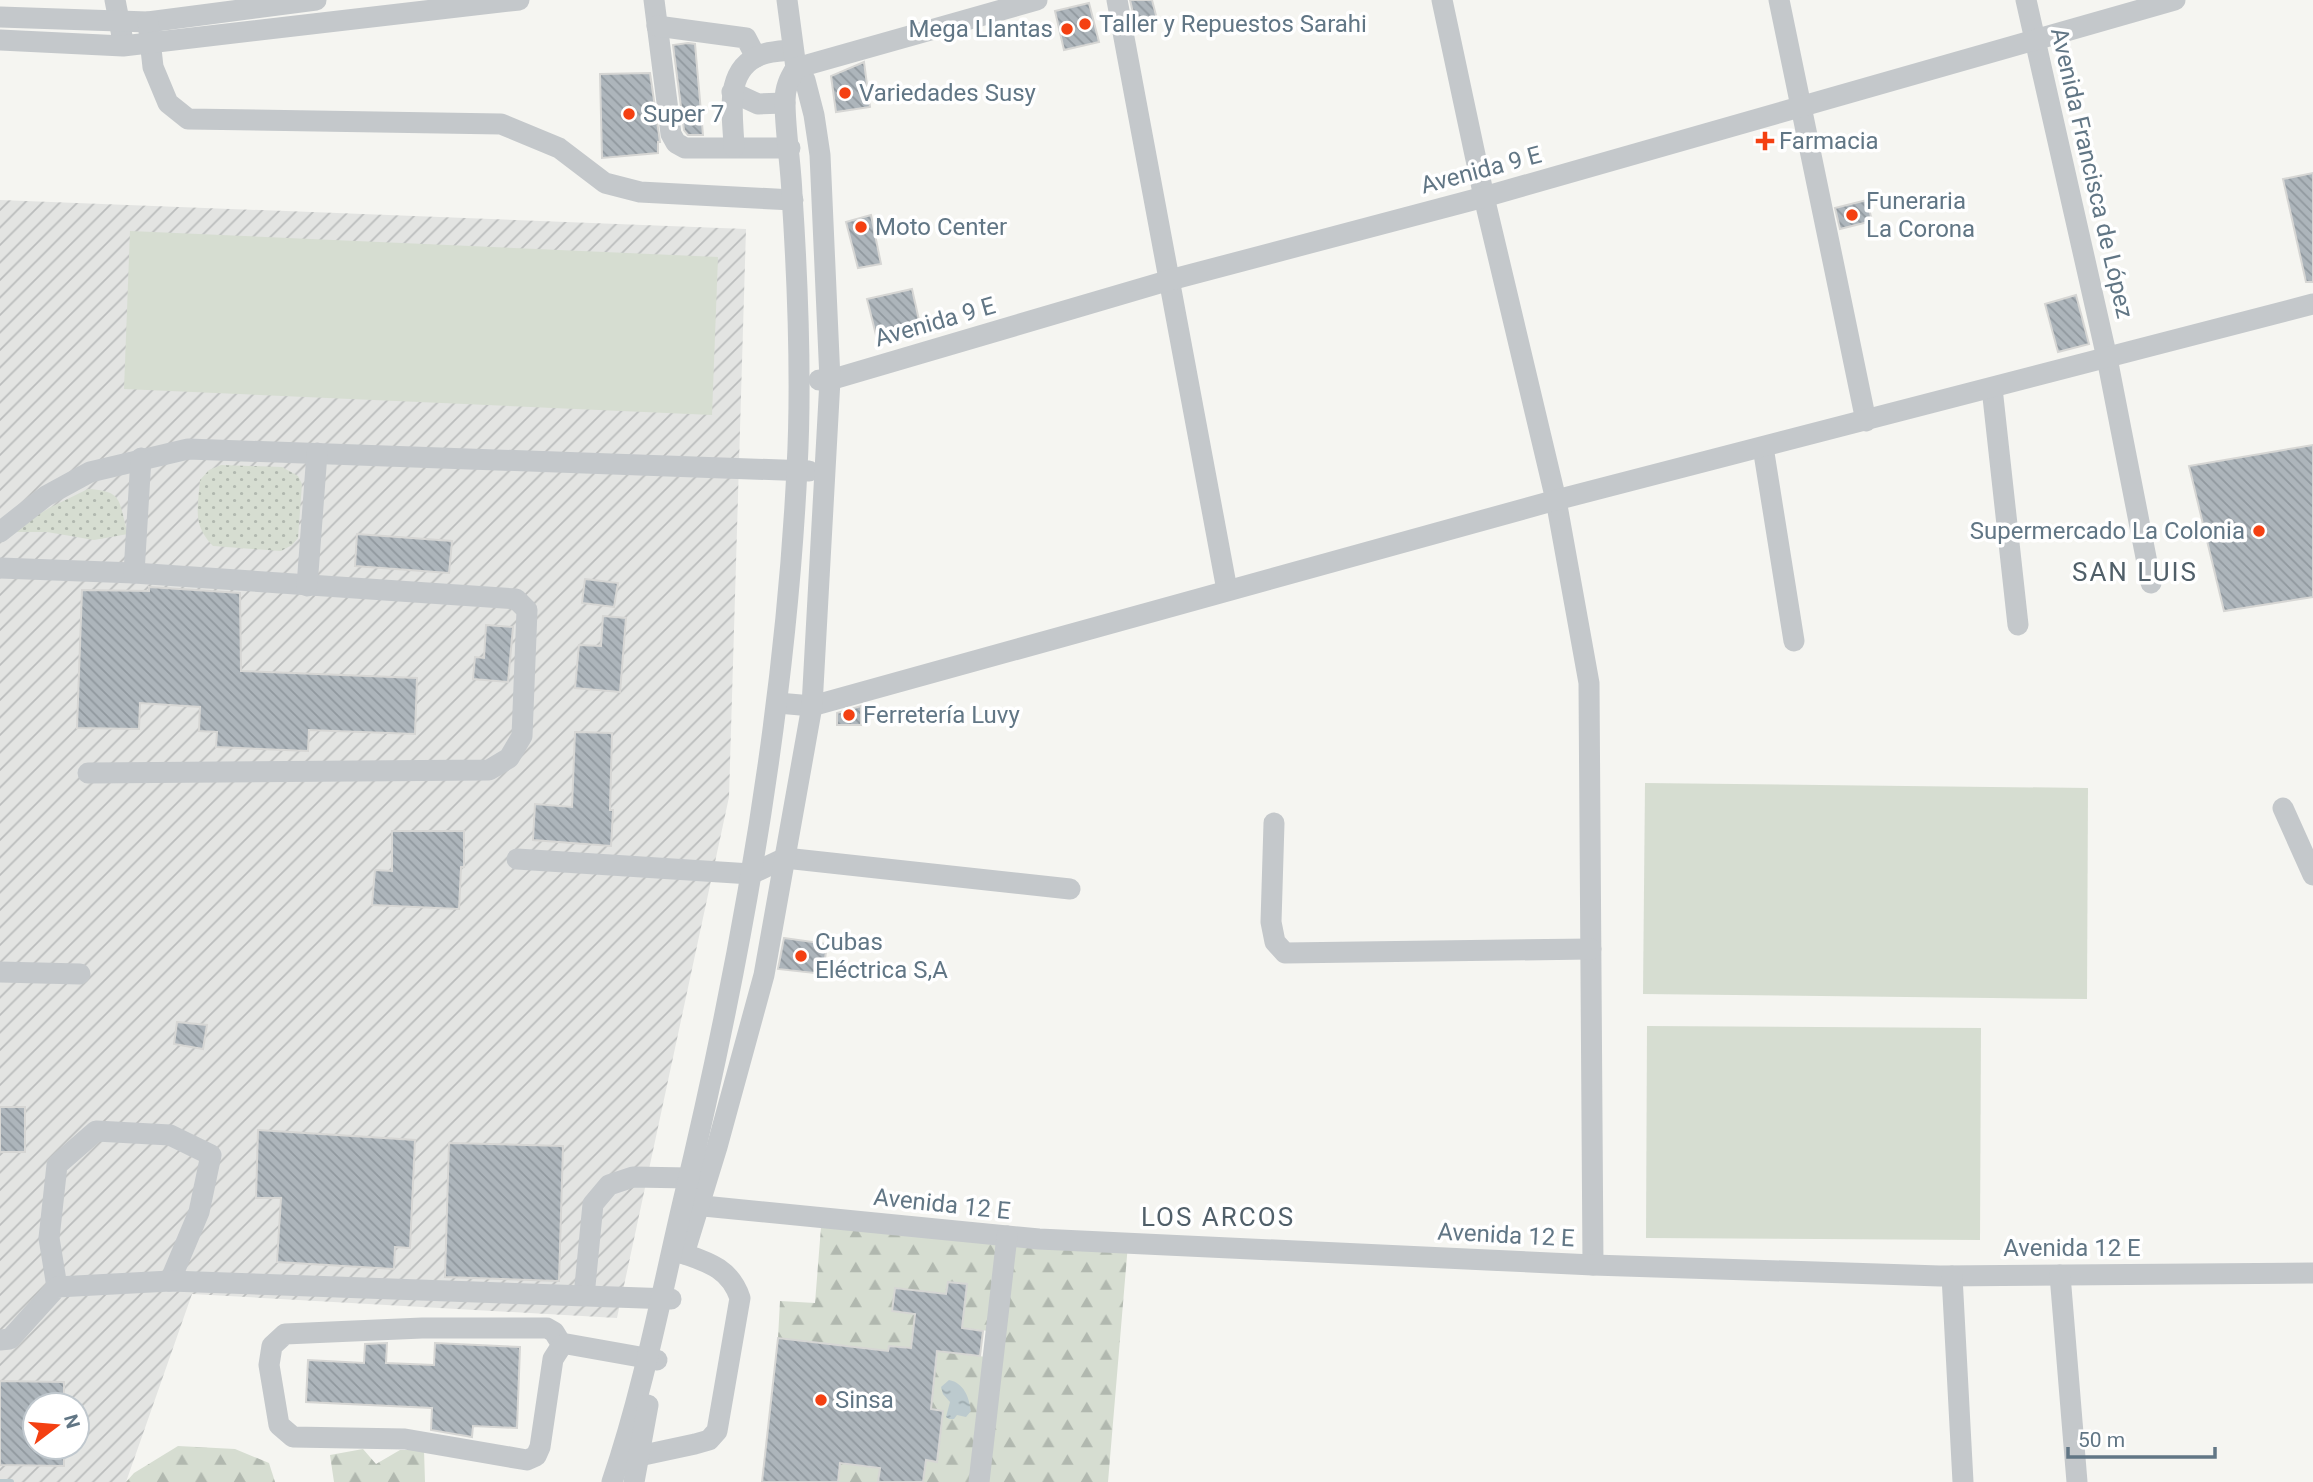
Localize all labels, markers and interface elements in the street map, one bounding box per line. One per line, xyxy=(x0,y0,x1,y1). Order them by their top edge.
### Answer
place label: Taller y Repuestos Sarahi xyxy=(1099,10,1367,38)
place label: Mega Llantas xyxy=(908,15,1053,43)
marker: Taller y Repuestos Sarahi xyxy=(1077,16,1093,32)
marker: Mega Llantas xyxy=(1059,21,1075,37)
street label: Avenida Francisca de López xyxy=(2045,25,2139,321)
place label: Variedades Susy xyxy=(859,79,1037,107)
marker: Variedades Susy xyxy=(837,85,853,101)
place label: Super 7 xyxy=(643,100,724,128)
marker: Super 7 xyxy=(621,106,637,122)
place label: Farmacia xyxy=(1779,127,1879,155)
marker: Farmacia xyxy=(1757,133,1773,149)
street label: Avenida 9 E xyxy=(1417,140,1545,200)
place label: Funeraria La Corona xyxy=(1866,187,1975,243)
marker: Funeraria La Corona xyxy=(1844,207,1860,223)
place label: Moto Center xyxy=(875,213,1007,241)
marker: Moto Center xyxy=(853,219,869,235)
street label: Avenida 9 E xyxy=(872,291,998,353)
place label: Supermercado La Colonia xyxy=(1970,517,2245,545)
marker: Supermercado La Colonia xyxy=(2251,523,2267,539)
district label: SAN LUIS xyxy=(2072,557,2198,587)
place label: Ferretería Luvy xyxy=(863,701,1020,729)
marker: Ferretería Luvy xyxy=(841,707,857,723)
place label: Cubas Eléctrica S,A xyxy=(815,928,948,984)
marker: Cubas Eléctrica S,A xyxy=(793,948,809,964)
street label: Avenida 12 E xyxy=(872,1183,1012,1225)
district label: LOS ARCOS xyxy=(1141,1202,1295,1232)
street label: Avenida 12 E xyxy=(1437,1217,1575,1253)
street label: Avenida 12 E xyxy=(2003,1234,2141,1262)
place label: Sinsa xyxy=(835,1386,894,1414)
north arrow xyxy=(21,1391,91,1461)
marker: Sinsa xyxy=(813,1392,829,1408)
text: N xyxy=(59,1412,85,1431)
scale bar xyxy=(2068,1416,2215,1460)
text: 50 m xyxy=(2078,1428,2125,1452)

